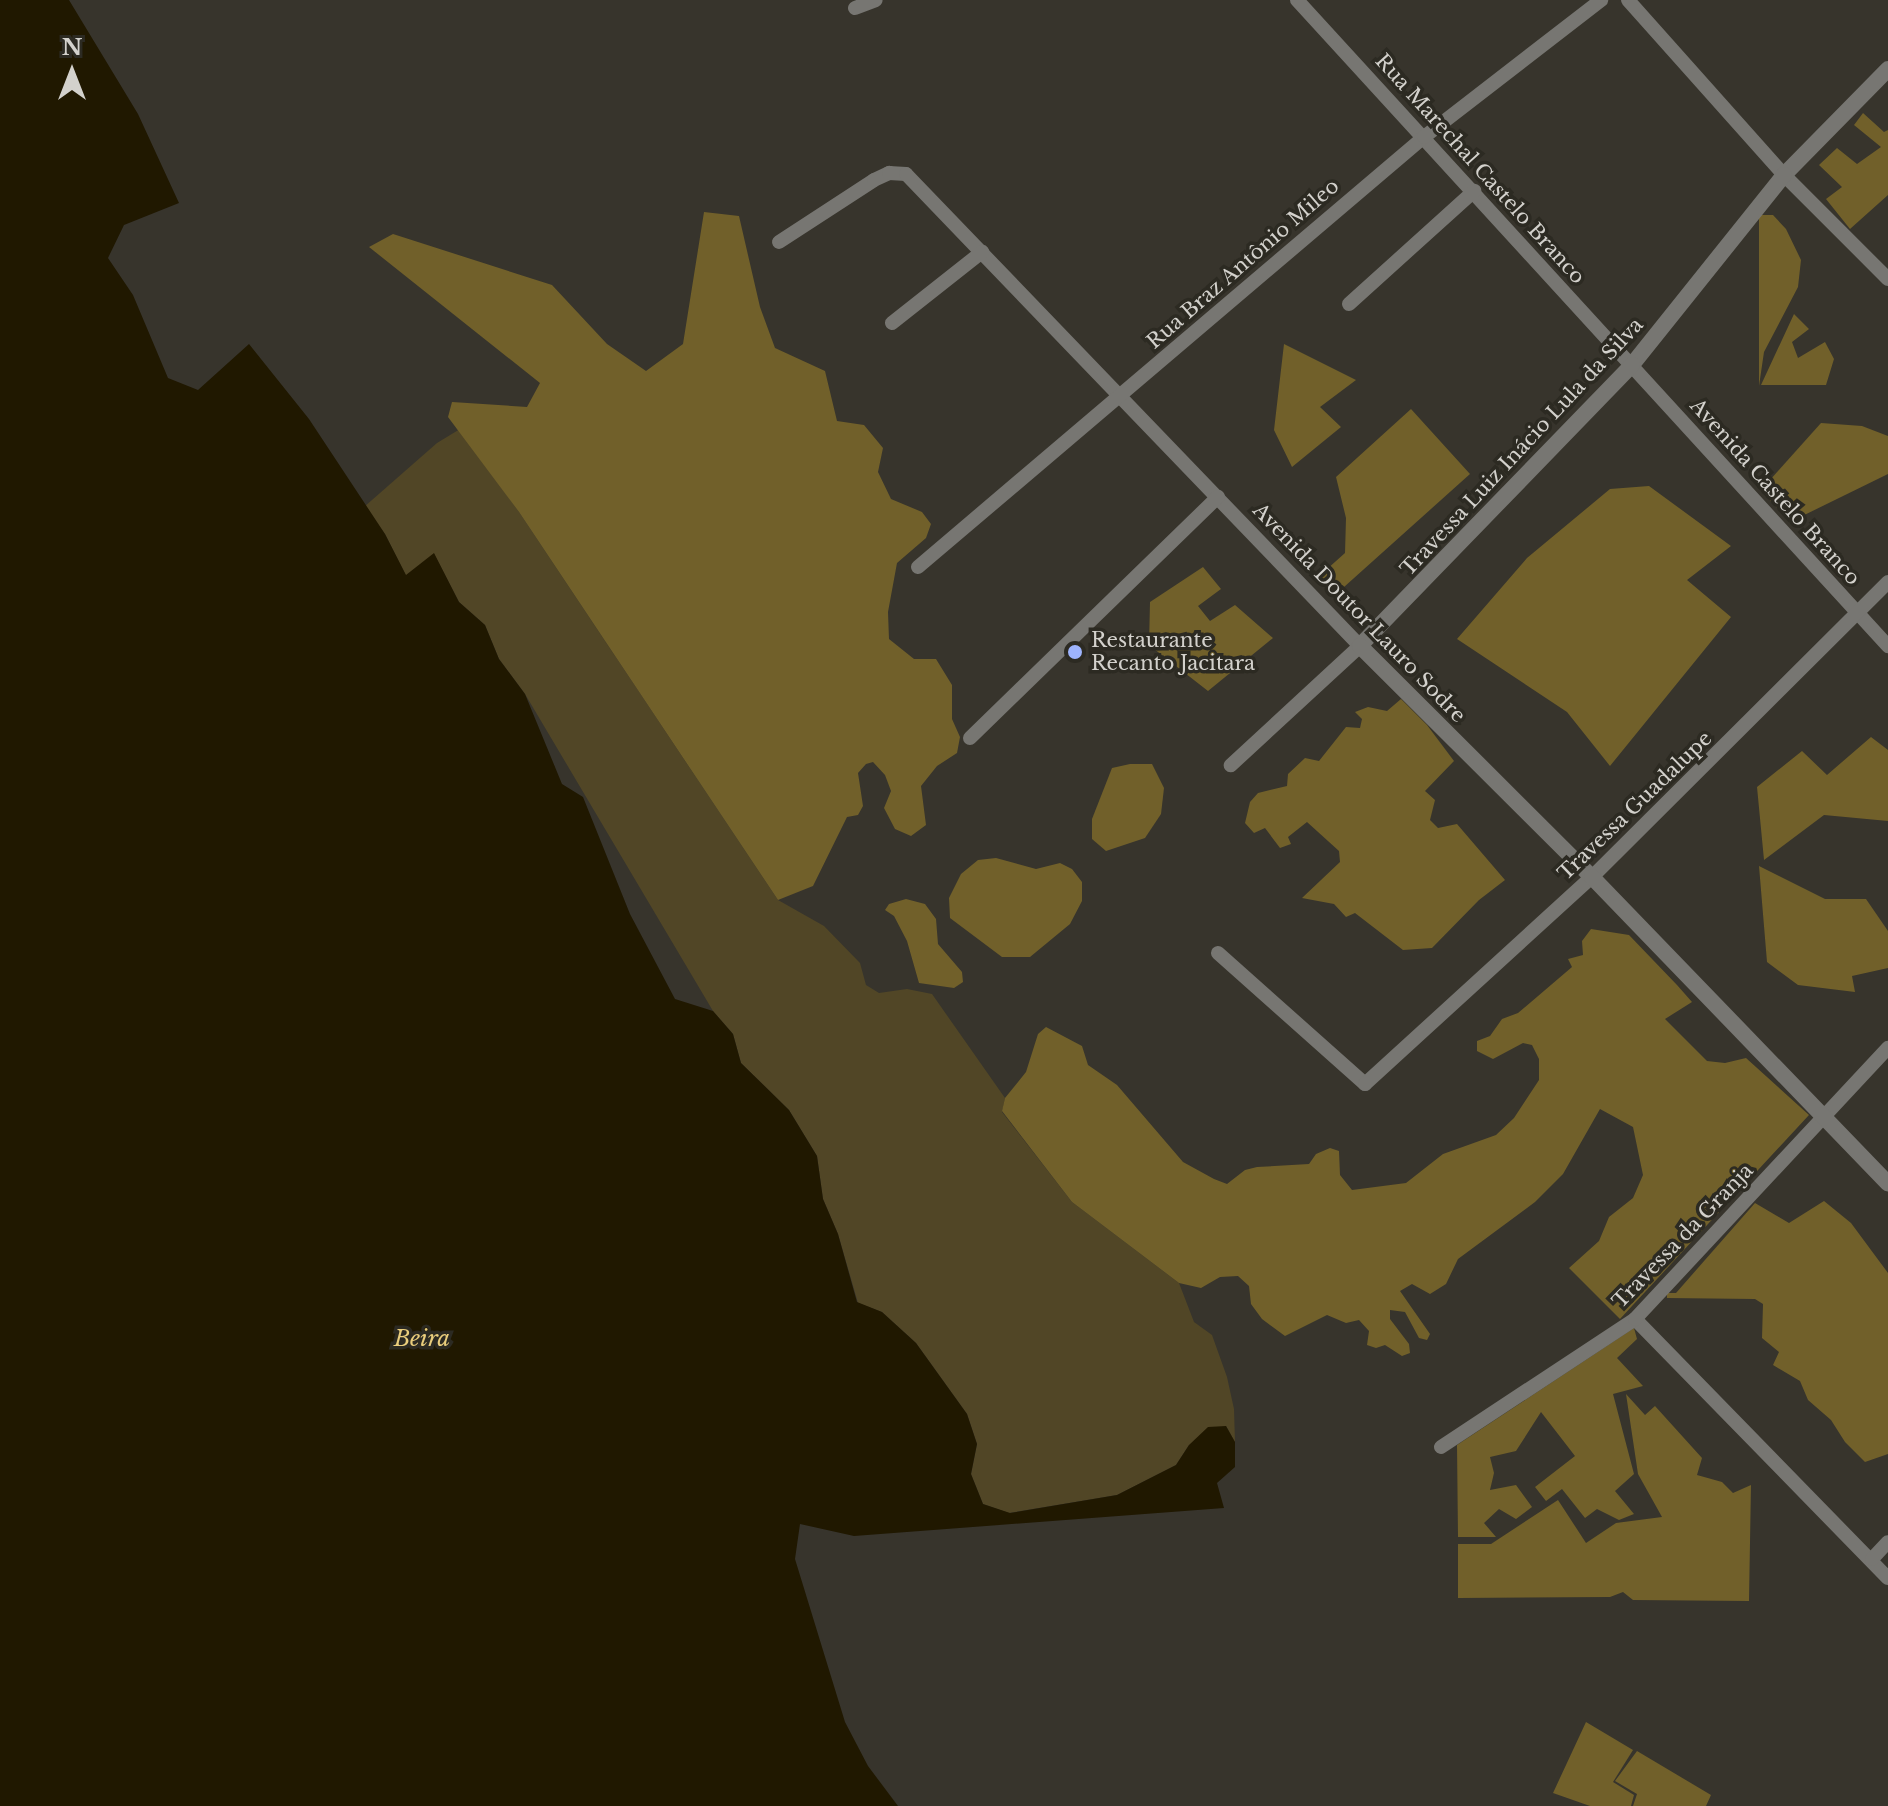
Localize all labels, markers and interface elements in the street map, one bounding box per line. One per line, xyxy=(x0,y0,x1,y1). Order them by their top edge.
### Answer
north arrow xyxy=(32,32,112,112)
text: N xyxy=(62,34,82,61)
street label: Rua Marechal Castelo Branco xyxy=(1370,49,1590,289)
street label: Rua Braz Antônio Mileo xyxy=(1142,174,1344,354)
street label: Travessa Luiz Inácio Lula da Silva xyxy=(1396,313,1648,581)
street label: Avenida Castelo Branco xyxy=(1685,394,1865,590)
street label: Avenida Doutor Lauro Sodre xyxy=(1248,498,1470,728)
place label: Restaurante Recanto Jacitara xyxy=(1091,628,1255,675)
marker: Restaurante Recanto Jacitara xyxy=(1066,643,1084,661)
street label: Travessa Guadalupe xyxy=(1553,726,1717,886)
street label: Travessa da Granja xyxy=(1608,1158,1758,1314)
water label: Beira xyxy=(394,1326,450,1352)

